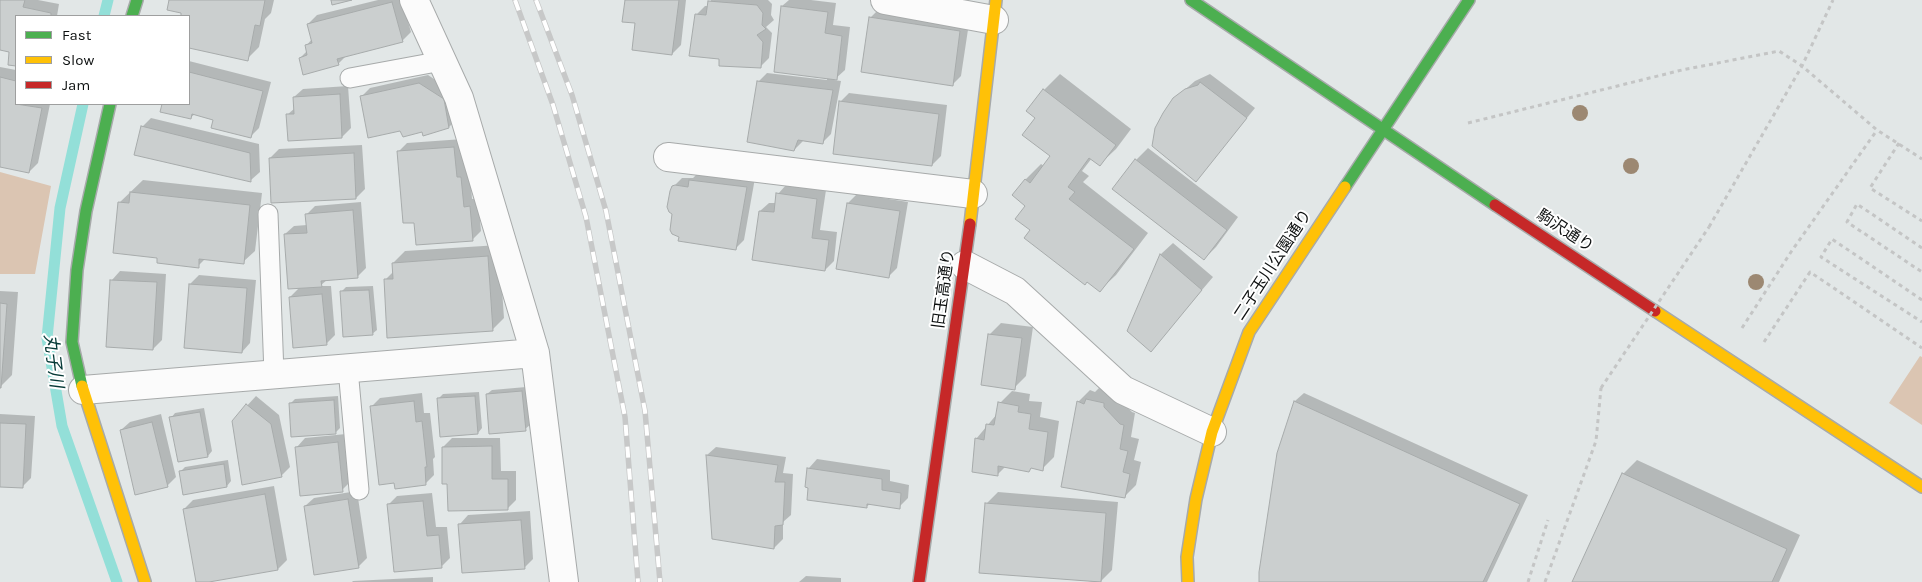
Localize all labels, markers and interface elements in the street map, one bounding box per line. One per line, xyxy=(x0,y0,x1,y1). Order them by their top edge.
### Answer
legend xyxy=(15,15,190,105)
text: Fast xyxy=(62,26,91,44)
text: Slow xyxy=(62,51,94,69)
text: Jam xyxy=(62,76,90,94)
street label: 二子玉川公園通り xyxy=(1230,206,1316,324)
street label: 駒沢通り xyxy=(1533,206,1597,256)
street label: 旧玉高通り xyxy=(929,248,959,330)
water label: 丸子川 xyxy=(39,333,67,389)

